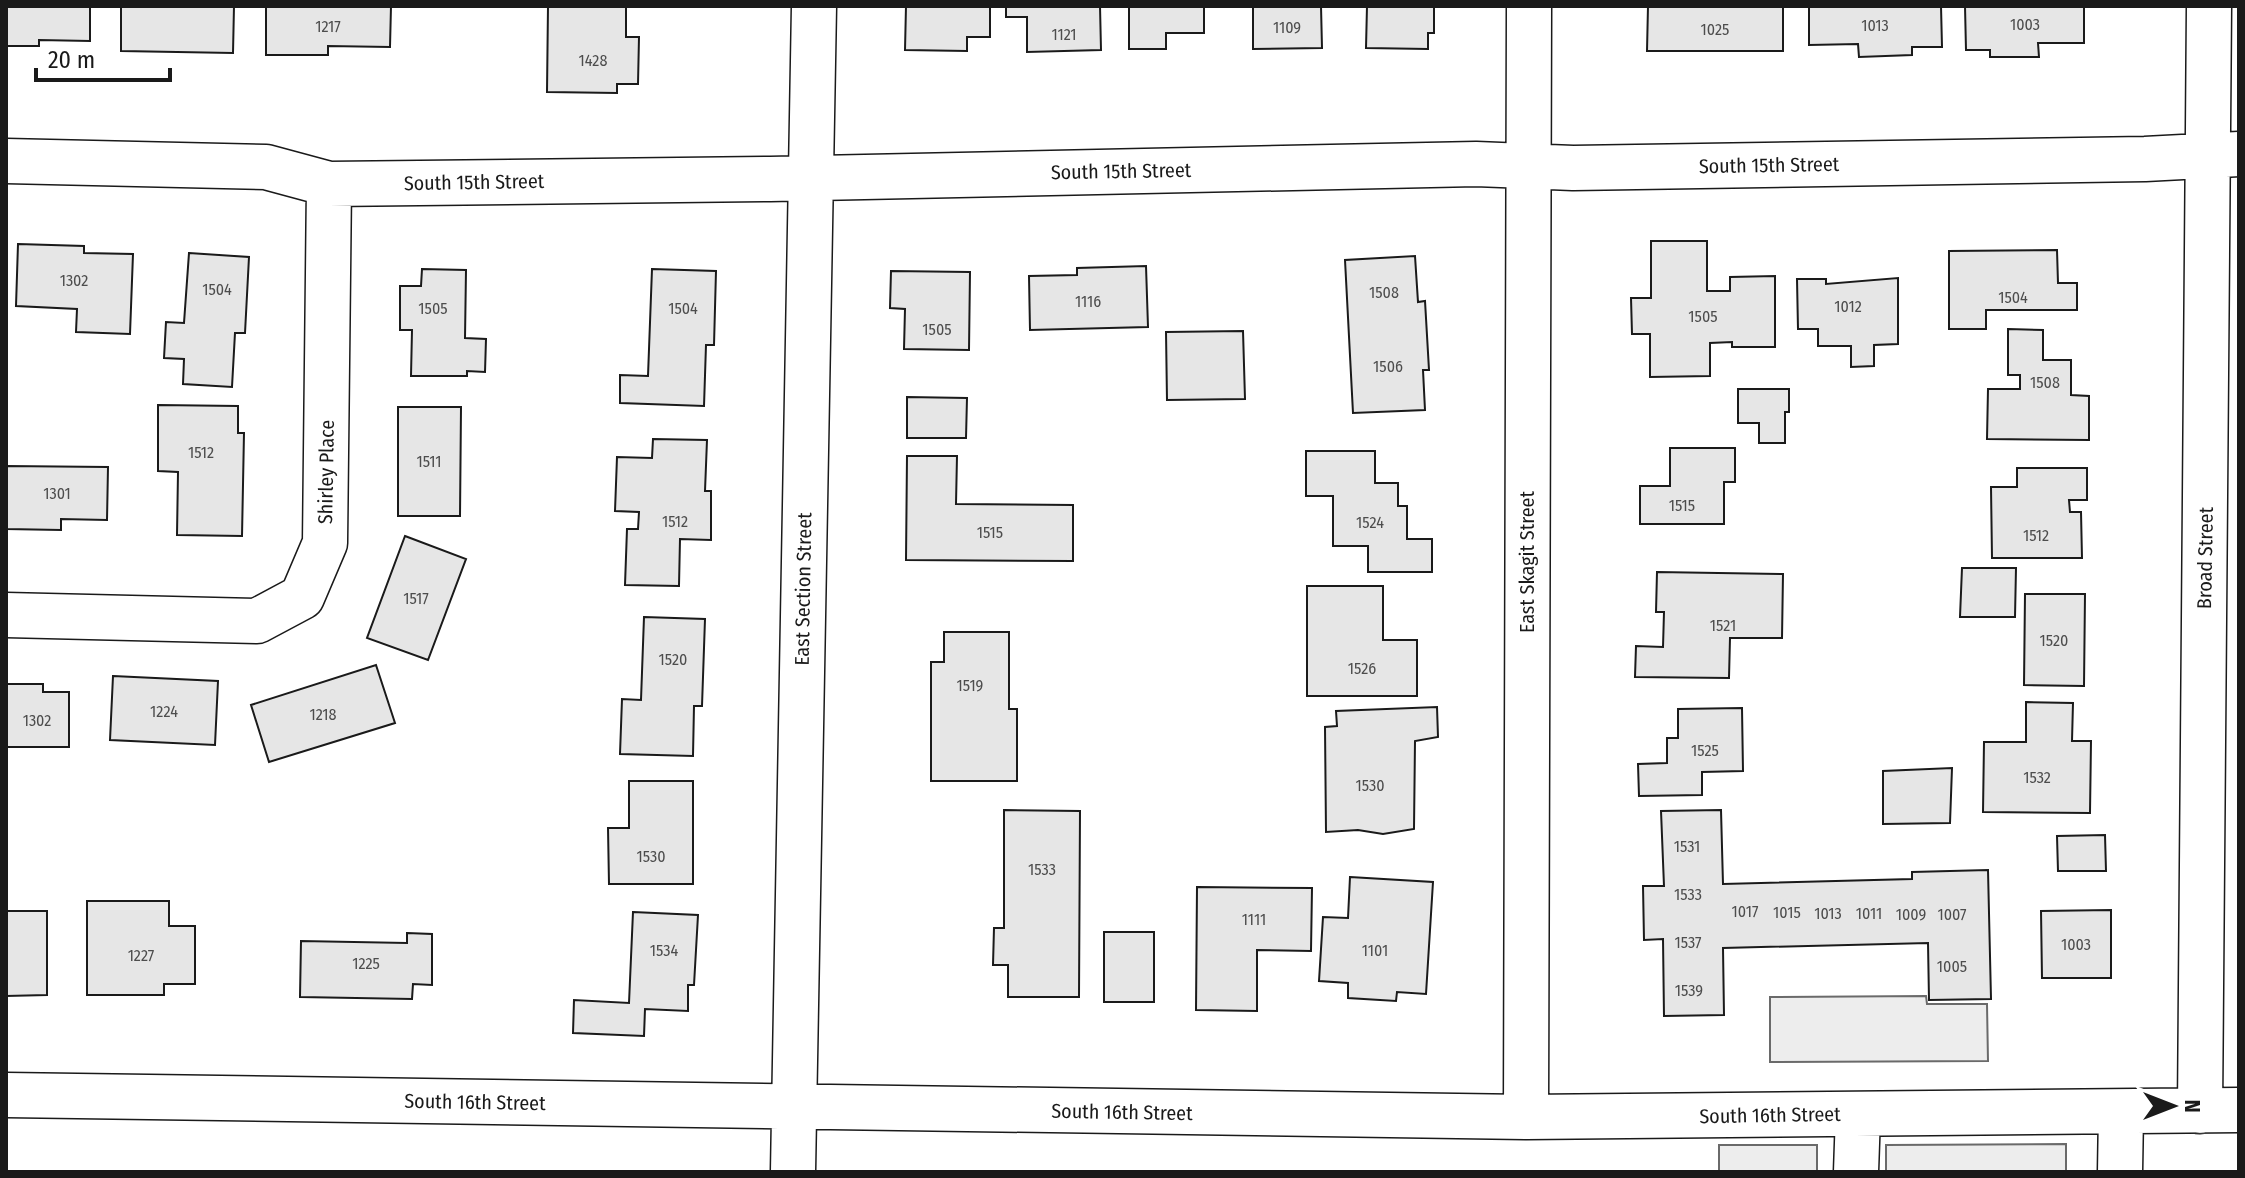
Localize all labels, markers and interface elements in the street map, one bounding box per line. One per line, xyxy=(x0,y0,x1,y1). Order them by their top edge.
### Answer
house number: 1003 xyxy=(2010,15,2040,34)
house number: 1013 xyxy=(1861,16,1889,35)
house number: 1217 xyxy=(315,17,341,36)
house number: 1109 xyxy=(1273,18,1301,37)
house number: 1025 xyxy=(1701,20,1729,39)
house number: 1121 xyxy=(1051,25,1077,44)
scale bar xyxy=(36,32,170,82)
text: 20 m xyxy=(48,46,95,74)
house number: 1428 xyxy=(579,51,607,70)
street label: South 15th Street xyxy=(1699,152,1840,178)
street label: South 15th Street xyxy=(1051,158,1192,184)
street label: South 15th Street xyxy=(404,169,545,195)
house number: 1302 xyxy=(60,271,88,290)
house number: 1504 xyxy=(202,280,232,299)
house number: 1508 xyxy=(1369,283,1399,302)
house number: 1504 xyxy=(1998,288,2028,307)
house number: 1116 xyxy=(1075,292,1101,311)
house number: 1012 xyxy=(1834,297,1862,316)
house number: 1505 xyxy=(418,299,448,318)
house number: 1504 xyxy=(668,299,698,318)
house number: 1505 xyxy=(1688,307,1718,326)
house number: 1505 xyxy=(922,320,952,339)
house number: 1506 xyxy=(1373,357,1403,376)
house number: 1508 xyxy=(2030,373,2060,392)
street label: Shirley Place xyxy=(313,420,339,524)
house number: 1512 xyxy=(188,443,214,462)
house number: 1511 xyxy=(416,452,442,471)
house number: 1301 xyxy=(43,484,71,503)
street label: East Skagit Street xyxy=(1515,491,1539,633)
house number: 1515 xyxy=(1669,496,1695,515)
street label: Broad Street xyxy=(2192,506,2218,609)
house number: 1512 xyxy=(662,512,688,531)
street label: East Section Street xyxy=(790,512,816,666)
house number: 1524 xyxy=(1356,513,1384,532)
house number: 1515 xyxy=(977,523,1003,542)
house number: 1512 xyxy=(2023,526,2049,545)
house number: 1517 xyxy=(403,589,429,608)
house number: 1521 xyxy=(1710,616,1736,635)
house number: 1520 xyxy=(2040,631,2068,650)
house number: 1520 xyxy=(659,650,687,669)
house number: 1526 xyxy=(1348,659,1376,678)
house number: 1519 xyxy=(957,676,984,695)
house number: 1224 xyxy=(150,702,178,721)
house number: 1218 xyxy=(309,705,337,724)
house number: 1302 xyxy=(23,711,51,730)
house number: 1525 xyxy=(1691,741,1719,760)
house number: 1532 xyxy=(2023,768,2051,787)
house number: 1530 xyxy=(1355,776,1385,795)
house number: 1531 xyxy=(1674,837,1700,856)
house number: 1530 xyxy=(636,847,666,866)
house number: 1533 xyxy=(1028,860,1056,879)
house number: 1533 xyxy=(1674,885,1702,904)
house number: 1017 xyxy=(1732,902,1759,921)
house number: 1015 xyxy=(1773,903,1801,922)
house number: 1013 xyxy=(1814,904,1842,923)
house number: 1011 xyxy=(1856,904,1882,923)
house number: 1009 xyxy=(1896,905,1927,924)
house number: 1007 xyxy=(1937,905,1967,924)
house number: 1111 xyxy=(1242,910,1266,929)
house number: 1537 xyxy=(1674,933,1702,952)
house number: 1003 xyxy=(2061,935,2091,954)
house number: 1534 xyxy=(650,941,678,960)
house number: 1101 xyxy=(1362,941,1388,960)
house number: 1227 xyxy=(128,946,155,965)
house number: 1225 xyxy=(352,954,380,973)
house number: 1005 xyxy=(1937,957,1967,976)
house number: 1539 xyxy=(1675,981,1703,1000)
north arrow xyxy=(2133,1066,2213,1146)
street label: South 16th Street xyxy=(404,1089,546,1115)
street label: South 16th Street xyxy=(1051,1099,1193,1125)
text: N xyxy=(2179,1099,2206,1113)
street label: South 16th Street xyxy=(1699,1102,1841,1128)

